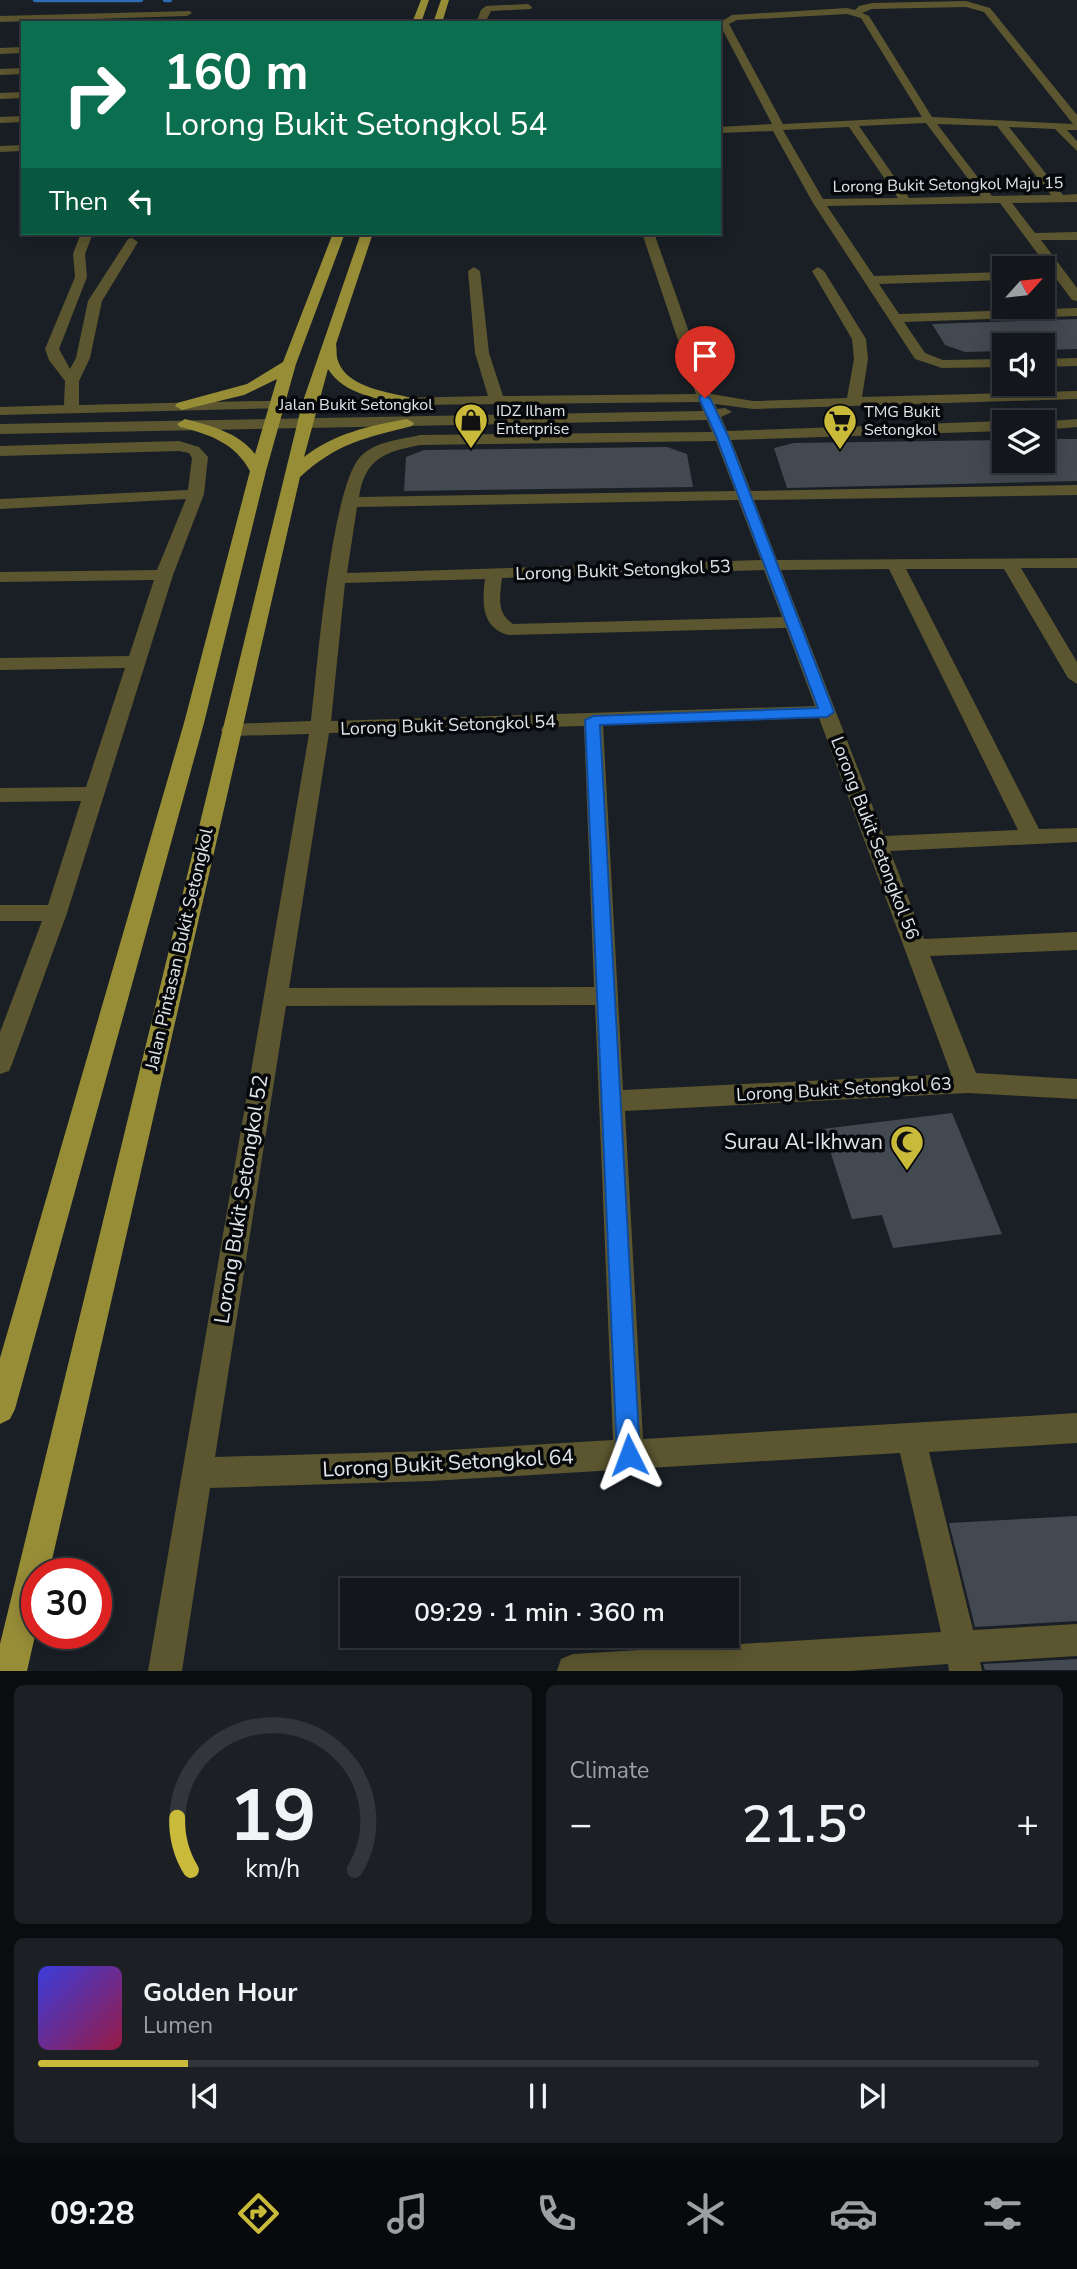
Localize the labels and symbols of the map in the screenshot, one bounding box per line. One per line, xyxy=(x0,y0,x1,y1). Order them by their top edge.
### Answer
street label: Lorong Bukit Setongkol Maju 15 xyxy=(832,172,1064,198)
north arrow xyxy=(992,256,1055,318)
pin xyxy=(675,326,735,398)
street label: Jalan Bukit Setongkol xyxy=(278,394,433,416)
place label: IDZ Ilham Enterprise xyxy=(496,400,569,440)
shop icon: IDZ Ilham Enterprise xyxy=(452,401,490,450)
place label: TMG Bukit Setongkol xyxy=(864,401,941,441)
supermarket icon: TMG Bukit Setongkol xyxy=(821,402,859,451)
street label: Lorong Bukit Setongkol 53 xyxy=(515,554,731,586)
street label: Lorong Bukit Setongkol 54 xyxy=(340,709,556,741)
street label: Lorong Bukit Setongkol 56 xyxy=(825,733,925,943)
street label: Jalan Pintasan Bukit Setongkol xyxy=(139,825,219,1073)
street label: Lorong Bukit Setongkol 63 xyxy=(736,1071,952,1107)
street label: Lorong Bukit Setongkol 52 xyxy=(207,1073,275,1325)
mosque icon: Surau Al-Ikhwan xyxy=(888,1123,926,1172)
place label: Surau Al-Ikhwan xyxy=(724,1128,883,1156)
position arrow xyxy=(592,1418,666,1492)
street label: Lorong Bukit Setongkol 64 xyxy=(322,1442,574,1484)
speed limit sign: 30 xyxy=(21,1558,112,1649)

